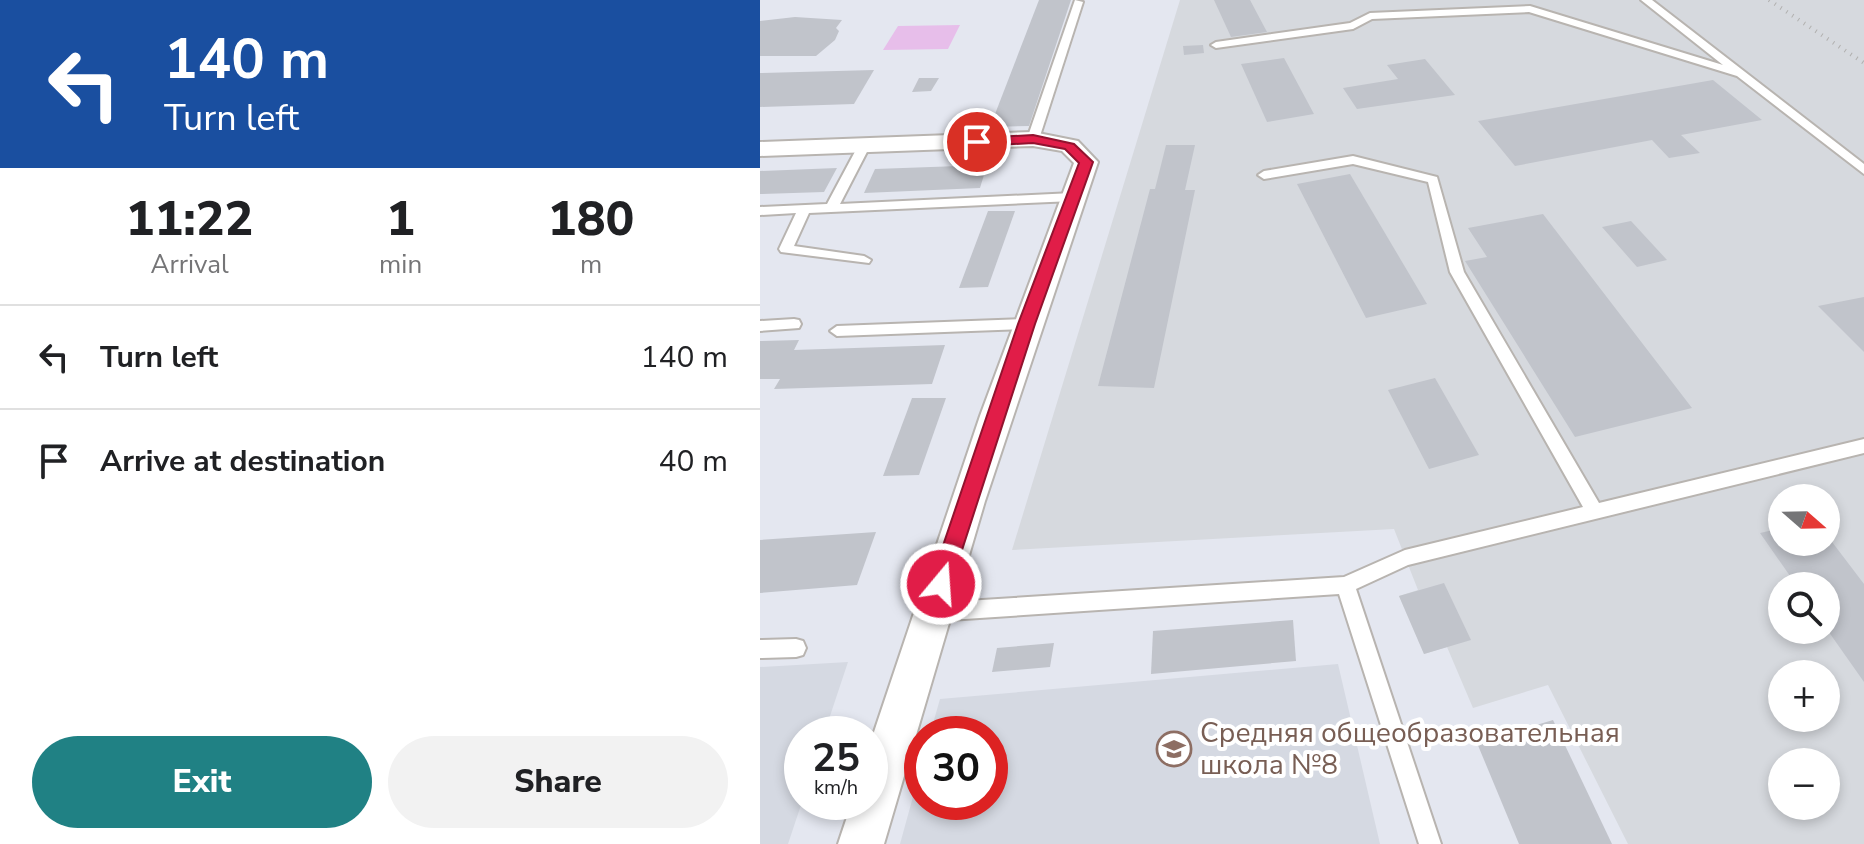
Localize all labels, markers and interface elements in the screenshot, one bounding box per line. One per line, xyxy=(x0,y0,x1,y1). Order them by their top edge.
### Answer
text: 140 m xyxy=(164,21,329,98)
icon: left xyxy=(32,32,136,136)
text: Turn left xyxy=(164,94,299,143)
pin xyxy=(943,108,1011,176)
icon: arrive xyxy=(955,120,999,164)
text: 11:22 xyxy=(126,186,253,252)
text: 1 xyxy=(386,186,415,252)
text: 180 xyxy=(548,186,634,252)
text: Arrival xyxy=(150,247,229,282)
text: min xyxy=(379,247,422,282)
text: m xyxy=(580,247,602,282)
icon: left xyxy=(32,335,76,379)
text: Turn left xyxy=(100,337,218,378)
text: 140 m xyxy=(641,337,728,378)
icon: arrive xyxy=(32,439,76,483)
text: Arrive at destination xyxy=(100,441,385,482)
text: 40 m xyxy=(659,441,728,482)
north arrow xyxy=(1768,484,1840,556)
map controls xyxy=(1768,484,1840,820)
position arrow xyxy=(899,542,983,626)
button: search xyxy=(1768,572,1840,644)
button: + xyxy=(1768,660,1840,732)
place label: Средняя общеобразовательная школа №8 xyxy=(1200,714,1620,784)
speed limit sign: 30 xyxy=(904,716,1008,820)
school or university icon: Средняя общеобразовательная школа №8 xyxy=(1155,730,1193,768)
text: 25 xyxy=(812,731,860,785)
button: Exit xyxy=(32,736,372,828)
button: Share xyxy=(388,736,728,828)
button: − xyxy=(1768,748,1840,820)
text: km/h xyxy=(814,774,858,801)

